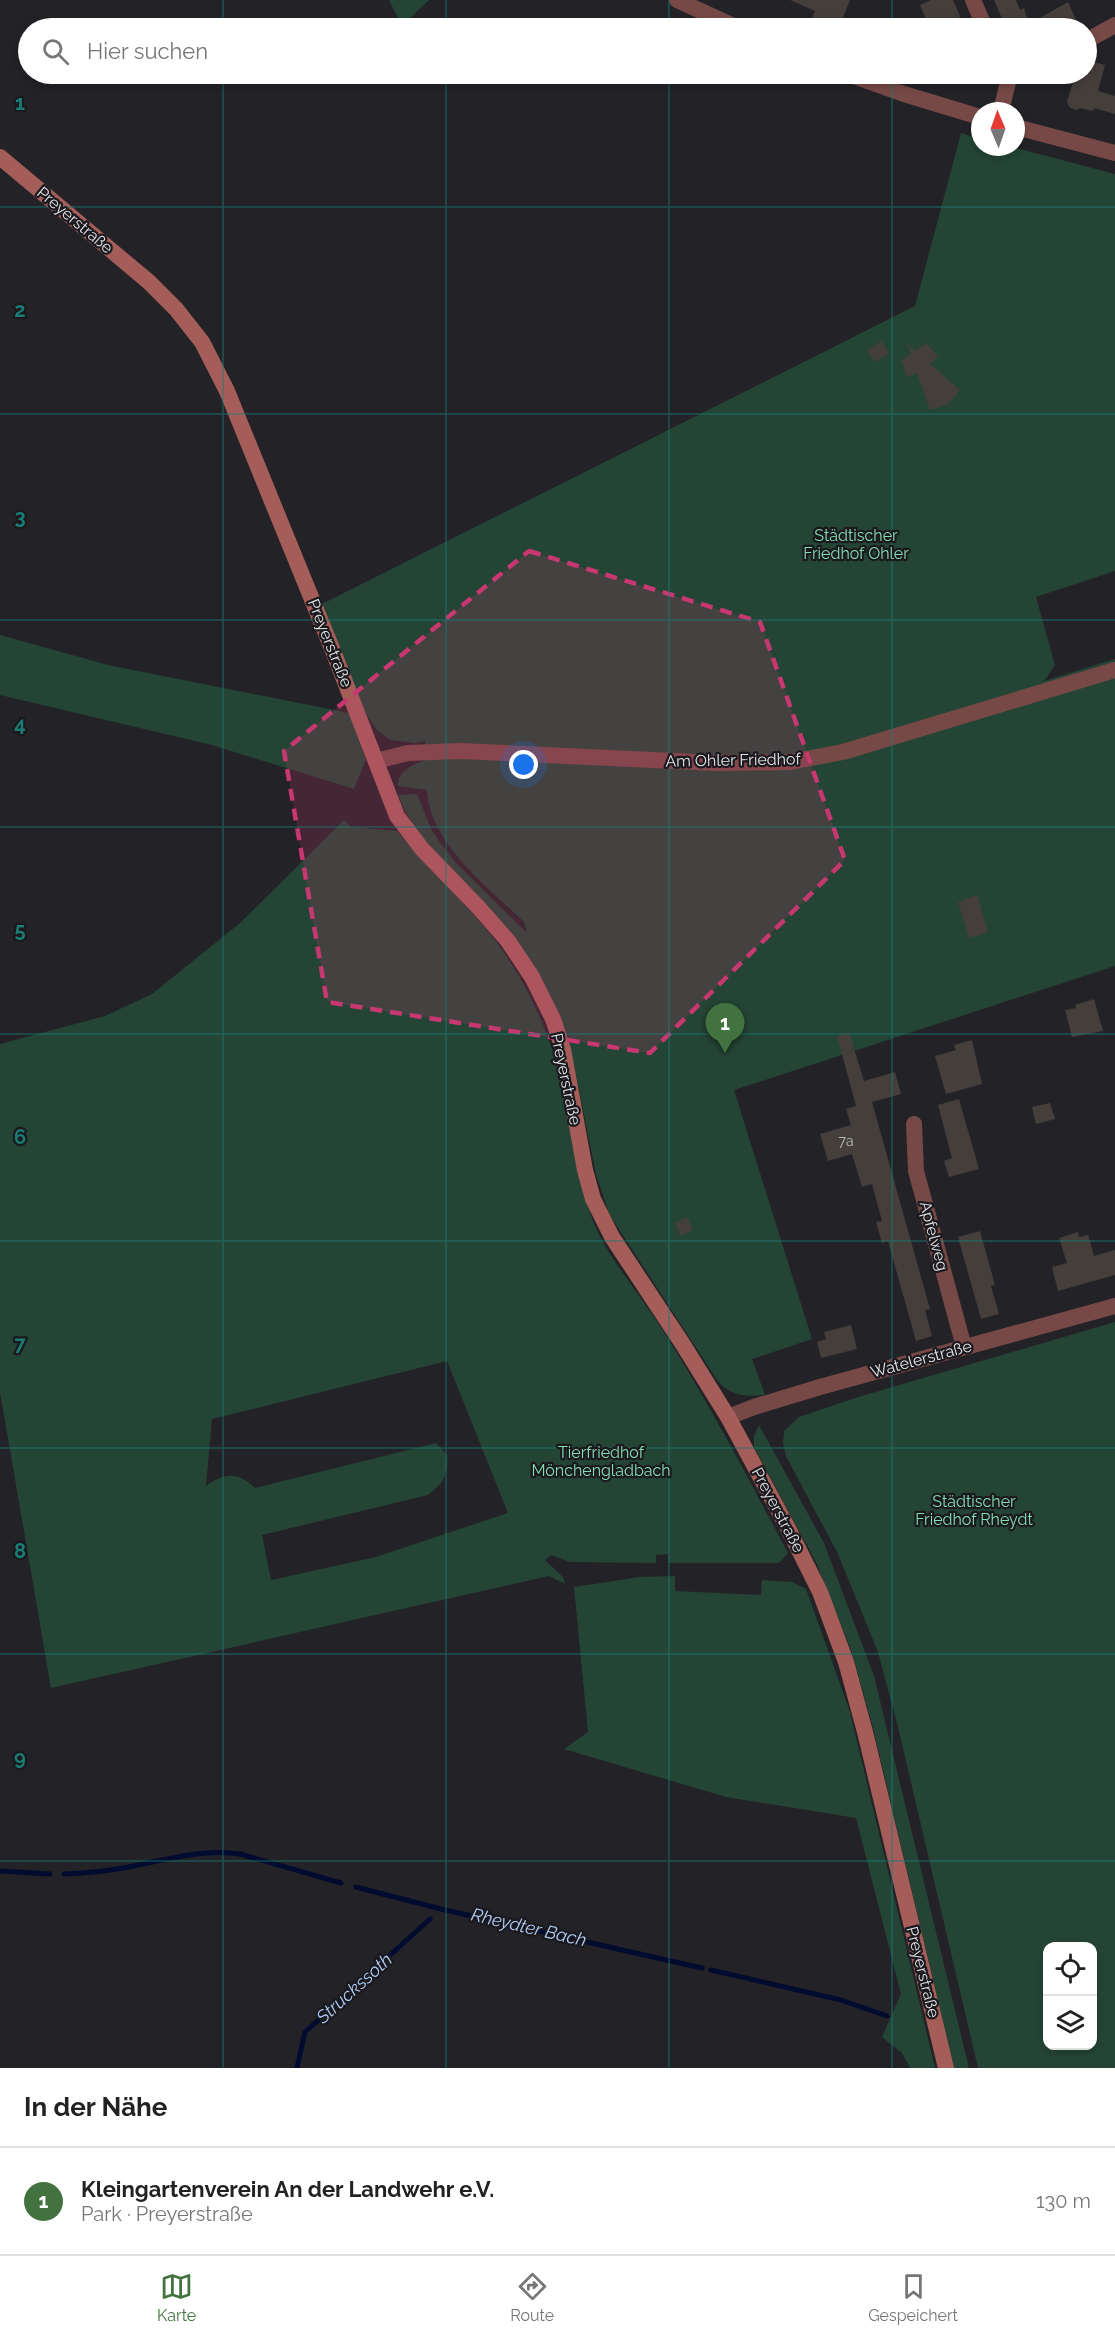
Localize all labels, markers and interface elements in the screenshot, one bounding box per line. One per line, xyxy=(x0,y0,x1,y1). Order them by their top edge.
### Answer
search box xyxy=(18,18,1097,84)
icon: search xyxy=(39,35,72,68)
text: Hier suchen xyxy=(87,38,208,64)
text: 1 xyxy=(15,91,25,115)
north arrow xyxy=(971,102,1025,156)
street label: Preyerstraße xyxy=(33,183,117,257)
text: 2 xyxy=(14,298,26,322)
text: 3 xyxy=(14,505,26,529)
park label: Städtischer Friedhof Ohler xyxy=(803,526,909,563)
street label: Preyerstraße xyxy=(304,596,356,690)
text: 4 xyxy=(14,712,26,736)
street label: Am Ohler Friedhof xyxy=(665,749,802,771)
your location xyxy=(509,750,538,779)
text: 5 xyxy=(14,918,26,942)
pin: 1 xyxy=(706,1004,744,1053)
street label: Preyerstraße xyxy=(547,1031,585,1127)
text: 6 xyxy=(14,1125,26,1149)
house number: 7a xyxy=(838,1133,854,1149)
street label: Apfelweg xyxy=(916,1199,952,1273)
text: 7 xyxy=(14,1332,26,1356)
street label: Watelerstraße xyxy=(868,1336,974,1382)
park label: Tierfriedhof Mönchengladbach xyxy=(531,1443,671,1480)
street label: Preyerstraße xyxy=(748,1464,808,1556)
park label: Städtischer Friedhof Rheydt xyxy=(915,1492,1033,1529)
text: 8 xyxy=(14,1539,26,1563)
text: 9 xyxy=(14,1746,26,1770)
water label: Rheydter Bach xyxy=(469,1904,589,1950)
street label: Preyerstraße xyxy=(902,1924,944,2020)
map controls xyxy=(1043,1942,1097,2050)
button: locate xyxy=(1043,1942,1097,1996)
water label: Struckssoth xyxy=(311,1949,396,2028)
button: layers xyxy=(1043,1996,1097,2050)
text: In der Nähe xyxy=(24,2092,167,2122)
text: Kleingartenverein An der Landwehr e.V. xyxy=(81,2176,494,2202)
text: 1 xyxy=(39,2189,48,2213)
text: 130 m xyxy=(1036,2189,1091,2213)
text: Park · Preyerstraße xyxy=(81,2202,253,2226)
tab: Karte xyxy=(157,2270,196,2325)
tab: Route xyxy=(510,2270,554,2325)
tab: Gespeichert xyxy=(868,2270,958,2325)

